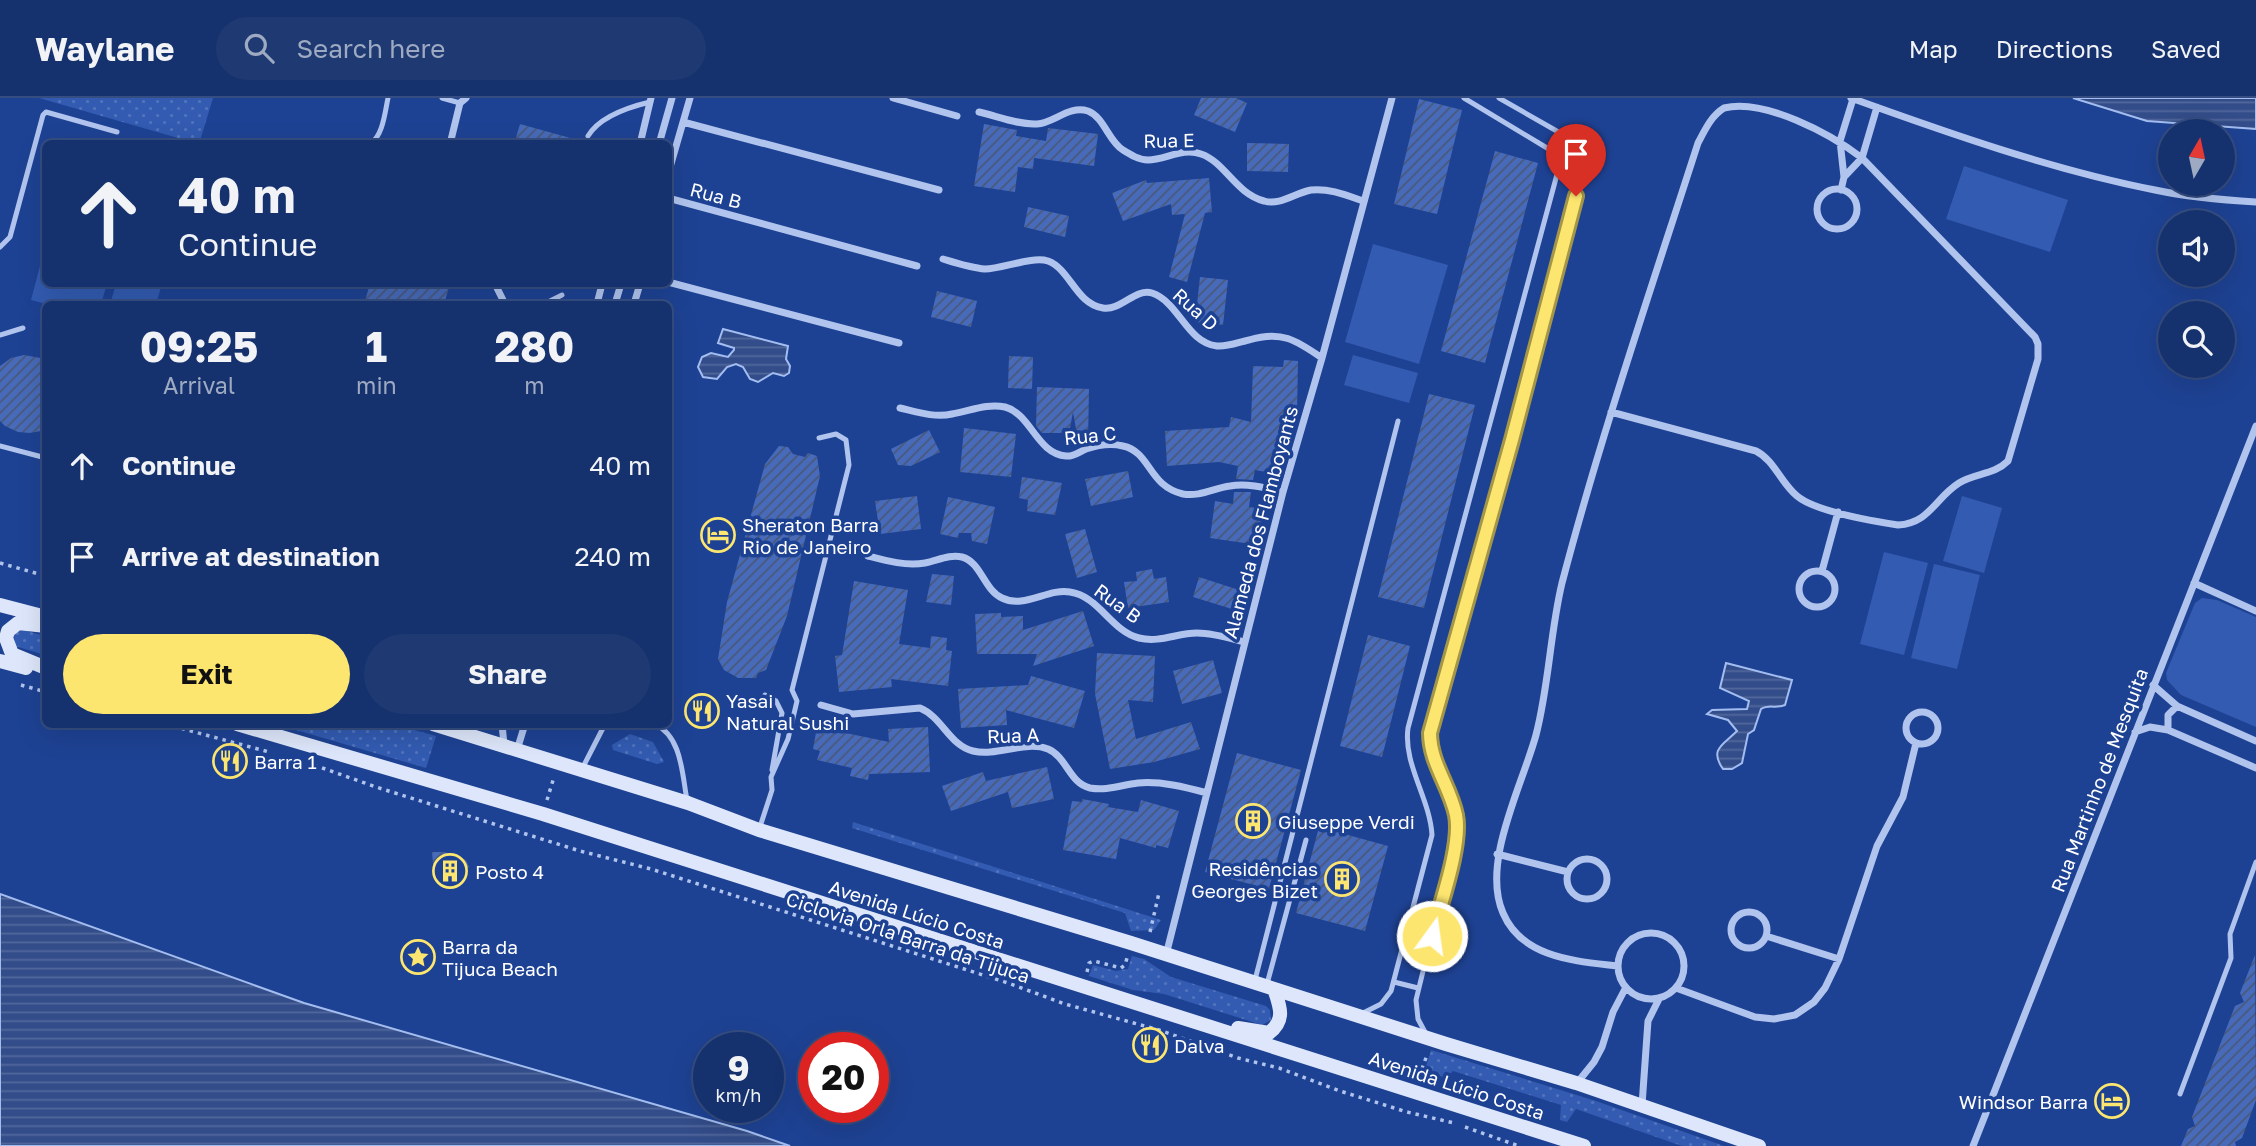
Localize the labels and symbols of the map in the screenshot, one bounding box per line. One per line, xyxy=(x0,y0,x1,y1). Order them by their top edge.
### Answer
north arrow xyxy=(2158,119,2235,196)
pin xyxy=(1546,124,1606,196)
street label: Rua E xyxy=(1143,128,1195,152)
street label: Rua B xyxy=(688,177,744,213)
street label: Rua D xyxy=(1169,283,1223,335)
street label: Alameda dos Flamboyants xyxy=(1218,403,1302,641)
street label: Rua C xyxy=(1063,421,1117,449)
place label: Sheraton Barra Rio de Janeiro xyxy=(742,513,879,558)
hotel icon: Sheraton Barra Rio de Janeiro xyxy=(699,516,737,554)
street label: Rua B xyxy=(1090,578,1146,628)
street label: Rua Martinho de Mesquita xyxy=(2046,665,2152,895)
place label: Yasai Natural Sushi xyxy=(726,689,849,734)
restaurant icon: Yasai Natural Sushi xyxy=(683,692,721,730)
street label: Rua A xyxy=(986,723,1040,747)
restaurant icon: Barra 1 xyxy=(211,742,249,780)
place label: Barra 1 xyxy=(254,750,317,773)
building icon: Giuseppe Verdi xyxy=(1234,802,1272,840)
place label: Giuseppe Verdi xyxy=(1278,810,1415,833)
building icon: Posto 4 xyxy=(431,852,469,890)
place label: Residências Georges Bizet xyxy=(1191,857,1318,902)
place label: Posto 4 xyxy=(475,860,544,883)
building icon: Residências Georges Bizet xyxy=(1323,860,1361,898)
street label: Avenida Lúcio Costa xyxy=(826,875,1008,953)
street label: Ciclovia Orla Barra da Tijuca xyxy=(783,887,1033,987)
position arrow xyxy=(1395,899,1469,973)
place label: Barra da Tijuca Beach xyxy=(442,935,558,980)
place icon: Barra da Tijuca Beach xyxy=(399,938,437,976)
restaurant icon: Dalva xyxy=(1131,1026,1169,1064)
speed limit sign: 20 xyxy=(798,1032,889,1123)
place label: Dalva xyxy=(1174,1034,1225,1057)
street label: Avenida Lúcio Costa xyxy=(1366,1046,1548,1124)
hotel icon: Windsor Barra xyxy=(2093,1082,2131,1120)
place label: Windsor Barra xyxy=(1959,1090,2088,1113)

